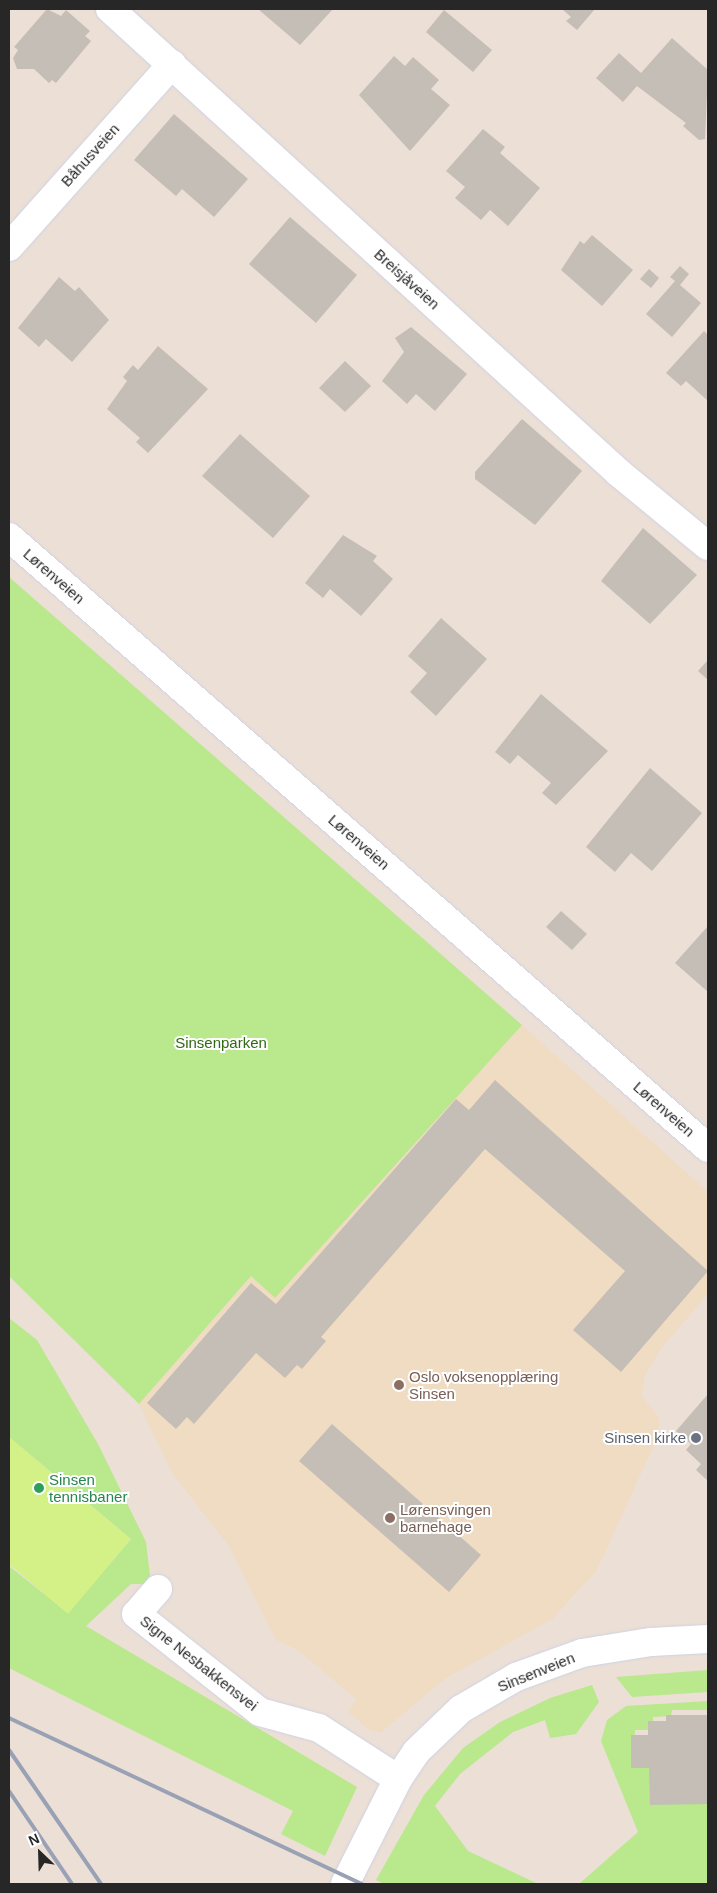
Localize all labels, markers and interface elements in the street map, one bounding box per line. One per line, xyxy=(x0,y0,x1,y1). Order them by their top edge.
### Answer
street label: Båhusveien xyxy=(57,120,123,190)
street label: Breisjåveien xyxy=(371,245,443,313)
street label: Lørenveien xyxy=(20,545,88,607)
street label: Lørenveien xyxy=(325,811,393,873)
park label: Sinsenparken xyxy=(175,1034,267,1052)
street label: Lørenveien xyxy=(630,1078,698,1140)
place label: Oslo voksenopplæring Sinsen xyxy=(409,1367,558,1402)
marker: Oslo voksenopplæring Sinsen xyxy=(393,1379,405,1391)
place label: Sinsen kirke xyxy=(604,1429,686,1447)
marker: Sinsen kirke xyxy=(690,1432,702,1444)
place label: Sinsen tennisbaner xyxy=(49,1470,127,1505)
marker: Sinsen tennisbaner xyxy=(33,1482,45,1494)
place label: Lørensvingen barnehage xyxy=(400,1500,491,1535)
marker: Lørensvingen barnehage xyxy=(384,1512,396,1524)
street label: Signe Nesbakkensvei xyxy=(137,1612,261,1714)
street label: Sinsenveien xyxy=(495,1648,577,1696)
north arrow xyxy=(15,1828,65,1878)
text: N xyxy=(26,1830,42,1849)

